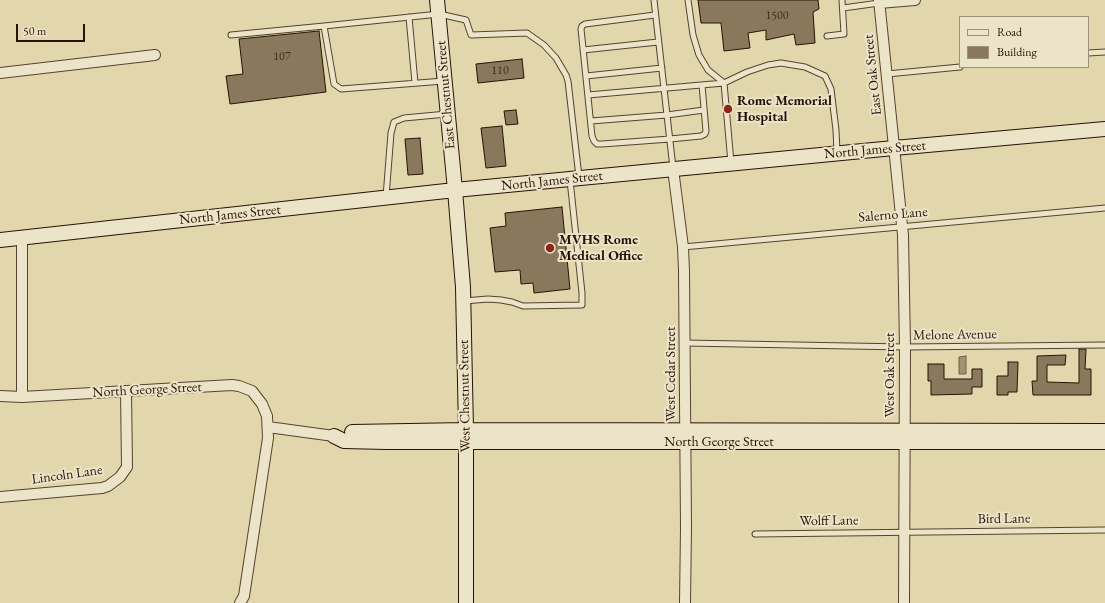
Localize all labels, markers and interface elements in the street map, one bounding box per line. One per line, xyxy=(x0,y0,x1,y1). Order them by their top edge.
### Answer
house number: 1500 xyxy=(765,9,789,23)
scale bar xyxy=(18,16,87,42)
legend xyxy=(959,16,1089,68)
text: 50 m xyxy=(23,23,46,39)
text: Road xyxy=(997,24,1022,40)
street label: East Oak Street xyxy=(860,34,886,116)
street label: East Chestnut Street xyxy=(433,40,459,150)
text: Building xyxy=(997,44,1037,60)
house number: 107 xyxy=(273,50,291,64)
house number: 110 xyxy=(491,64,509,78)
place label: Rome Memorial Hospital xyxy=(737,93,832,126)
marker: Rome Memorial Hospital xyxy=(722,103,734,115)
street label: North James Street xyxy=(824,137,926,163)
street label: North James Street xyxy=(500,167,604,195)
street label: North James Street xyxy=(178,201,282,229)
street label: Salerno Lane xyxy=(858,204,928,226)
place label: MVHS Rome Medical Office xyxy=(559,232,643,264)
marker: MVHS Rome Medical Office xyxy=(544,242,556,254)
street label: Melone Avenue xyxy=(913,326,997,344)
street label: West Cedar Street xyxy=(663,327,679,421)
street label: West Oak Street xyxy=(882,333,898,417)
street label: West Chestnut Street xyxy=(456,339,474,453)
street label: North George Street xyxy=(92,379,202,401)
street label: North George Street xyxy=(664,434,774,450)
street label: Lincoln Lane xyxy=(31,462,103,488)
street label: Bird Lane xyxy=(977,510,1031,528)
street label: Wolff Lane xyxy=(799,512,859,530)

